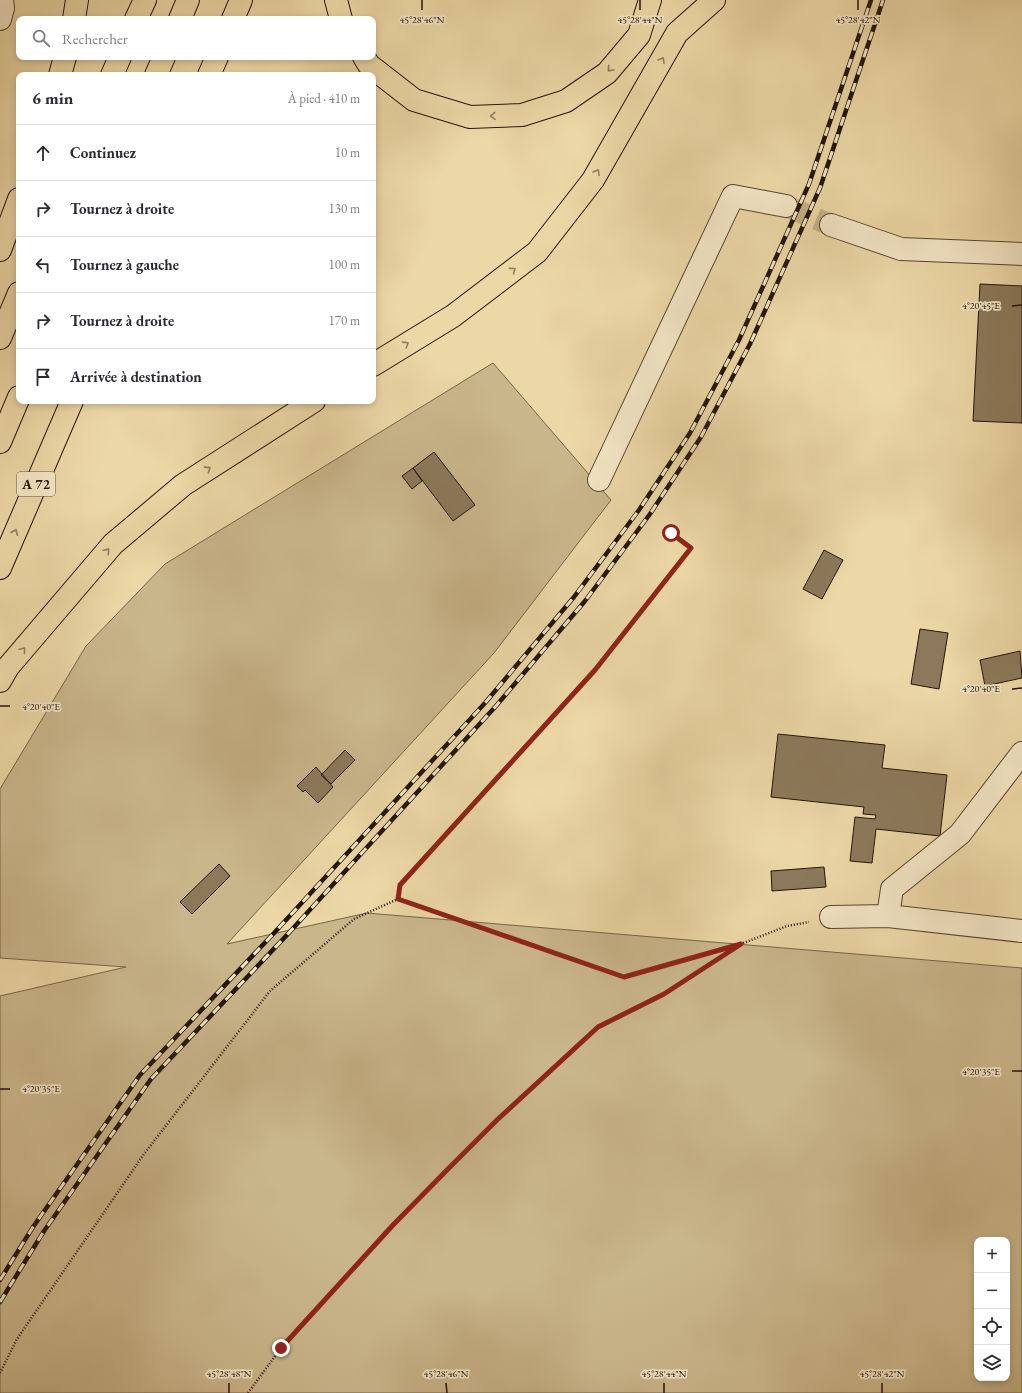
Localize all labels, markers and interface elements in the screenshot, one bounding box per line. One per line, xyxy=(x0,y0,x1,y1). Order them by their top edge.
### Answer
text: 45°28'46"N xyxy=(400,13,445,26)
text: 45°28'44"N xyxy=(618,13,663,26)
text: 45°28'42"N xyxy=(836,13,881,26)
search box xyxy=(16,16,376,60)
icon: search xyxy=(30,27,52,49)
text: Rechercher xyxy=(62,29,128,48)
one-way arrow xyxy=(658,57,665,64)
one-way arrow xyxy=(608,64,615,72)
text: 6 min xyxy=(32,87,73,109)
text: À pied · 410 m xyxy=(288,90,360,107)
one-way arrow xyxy=(490,112,496,120)
icon: ahead xyxy=(32,142,54,164)
text: Continuez xyxy=(70,143,136,162)
text: 10 m xyxy=(335,144,360,161)
one-way arrow xyxy=(592,169,599,176)
icon: right xyxy=(32,198,54,220)
text: Tournez à droite xyxy=(70,199,174,218)
text: 130 m xyxy=(329,200,360,217)
icon: left xyxy=(32,254,54,276)
text: Tournez à gauche xyxy=(70,255,179,274)
text: 100 m xyxy=(329,256,360,273)
one-way arrow xyxy=(508,268,515,275)
text: 4°20'45"E xyxy=(962,299,1000,312)
icon: right xyxy=(32,310,54,332)
text: Tournez à droite xyxy=(70,311,174,330)
text: 170 m xyxy=(329,312,360,329)
one-way arrow xyxy=(402,342,409,349)
icon: arrive xyxy=(32,366,54,388)
text: Arrivée à destination xyxy=(70,367,202,386)
one-way arrow xyxy=(204,466,211,474)
road number: A 72 xyxy=(17,472,55,496)
route start xyxy=(662,524,680,542)
one-way arrow xyxy=(11,529,19,536)
one-way arrow xyxy=(103,548,110,556)
one-way arrow xyxy=(18,647,25,654)
text: 4°20'40"E xyxy=(962,682,1000,695)
text: 4°20'40"E xyxy=(22,700,60,713)
text: 4°20'35"E xyxy=(962,1065,1000,1078)
text: 4°20'35"E xyxy=(22,1082,60,1095)
map controls xyxy=(974,1237,1010,1381)
button: + xyxy=(974,1237,1010,1273)
button: − xyxy=(974,1273,1010,1309)
button: locate xyxy=(974,1309,1010,1345)
route end xyxy=(272,1339,290,1357)
button: layers xyxy=(974,1345,1010,1381)
text: 45°28'48"N xyxy=(207,1367,252,1380)
text: 45°28'46"N xyxy=(424,1367,469,1380)
text: 45°28'44"N xyxy=(642,1367,687,1380)
text: 45°28'42"N xyxy=(860,1367,905,1380)

